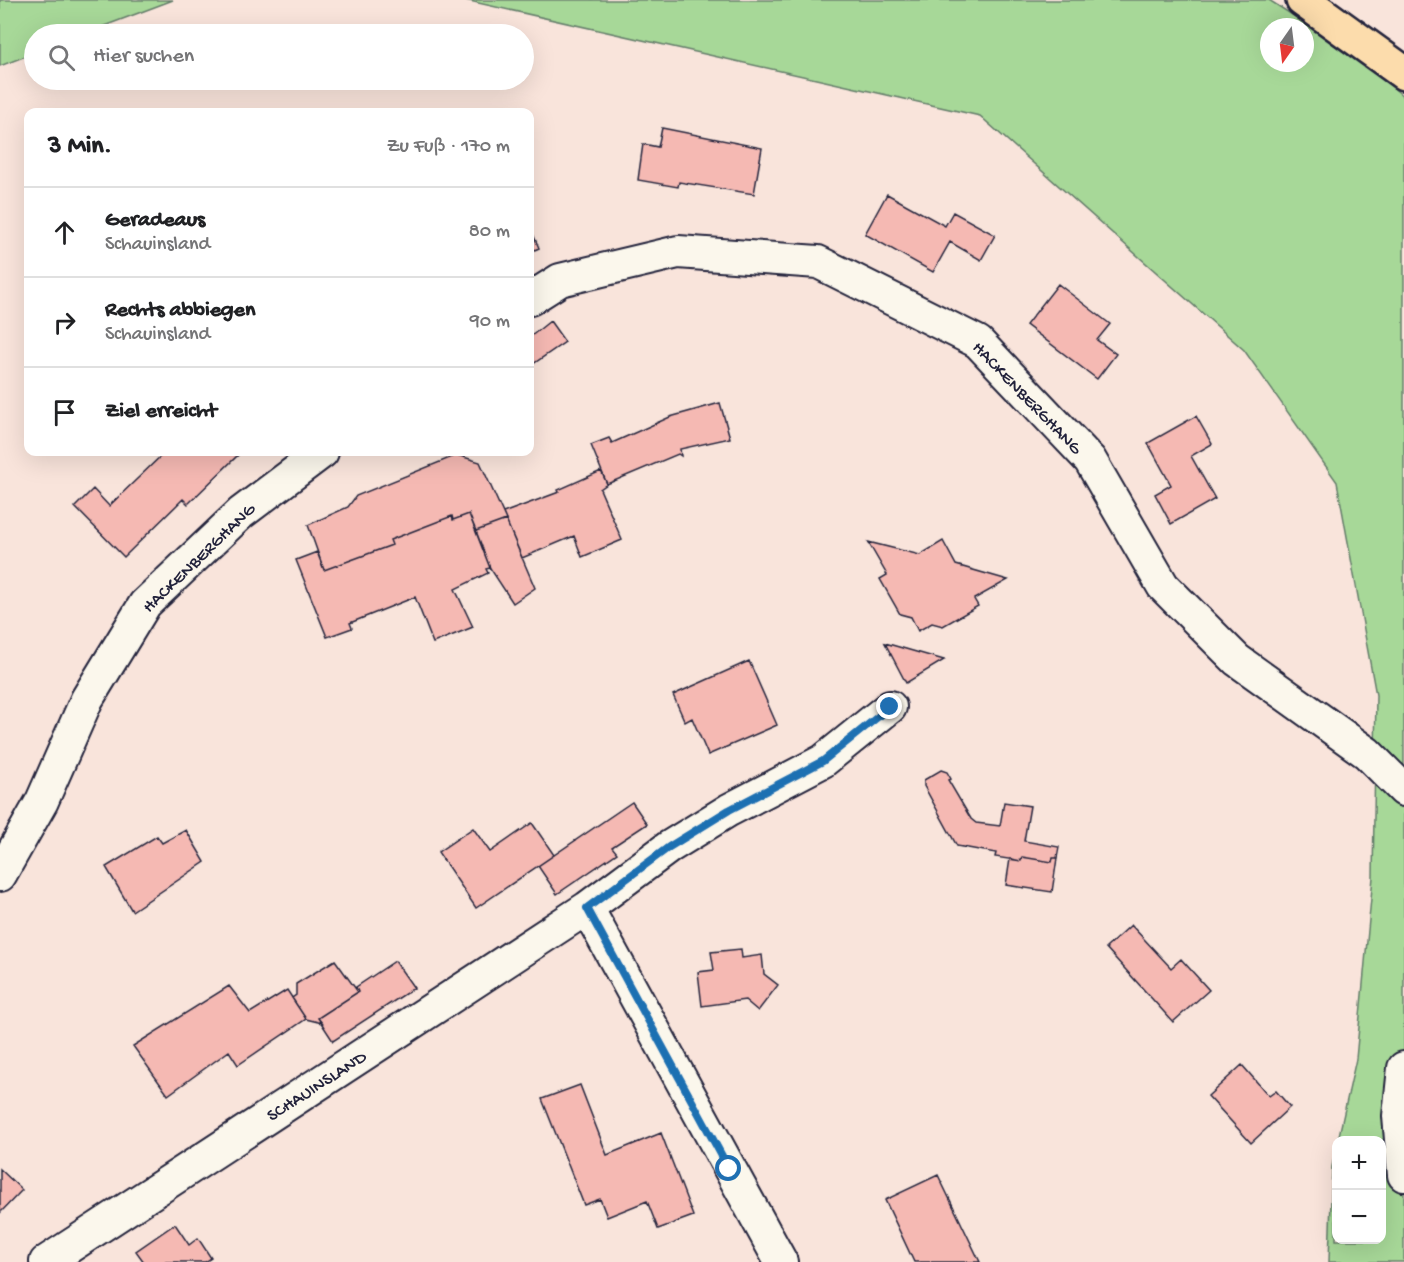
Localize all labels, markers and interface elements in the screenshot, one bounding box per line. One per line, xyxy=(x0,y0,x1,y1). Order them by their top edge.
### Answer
north arrow xyxy=(1260,18,1314,72)
search box xyxy=(24,24,534,90)
icon: search xyxy=(45,41,78,74)
text: Hier suchen xyxy=(93,44,194,70)
text: 3 Min. xyxy=(48,132,112,163)
text: Zu Fuß · 170 m xyxy=(387,136,510,159)
text: Geradeaus xyxy=(105,208,205,234)
icon: ahead xyxy=(48,216,81,249)
text: 80 m xyxy=(469,221,510,244)
text: Schauinsland xyxy=(105,234,210,257)
text: Rechts abbiegen xyxy=(105,298,255,324)
icon: right xyxy=(48,306,81,339)
text: 90 m xyxy=(470,311,510,334)
text: Schauinsland xyxy=(105,324,210,347)
street label: HACKENBERGHANG xyxy=(967,338,1086,460)
icon: arrive xyxy=(48,396,81,429)
text: Ziel erreicht xyxy=(105,399,217,425)
street label: HACKENBERGHANG xyxy=(139,499,261,618)
route end xyxy=(876,693,902,719)
street label: SCHAUINSLAND xyxy=(264,1047,371,1127)
map controls xyxy=(1332,1136,1386,1244)
button: + xyxy=(1332,1136,1386,1190)
route start xyxy=(715,1155,741,1181)
button: − xyxy=(1332,1190,1386,1244)

